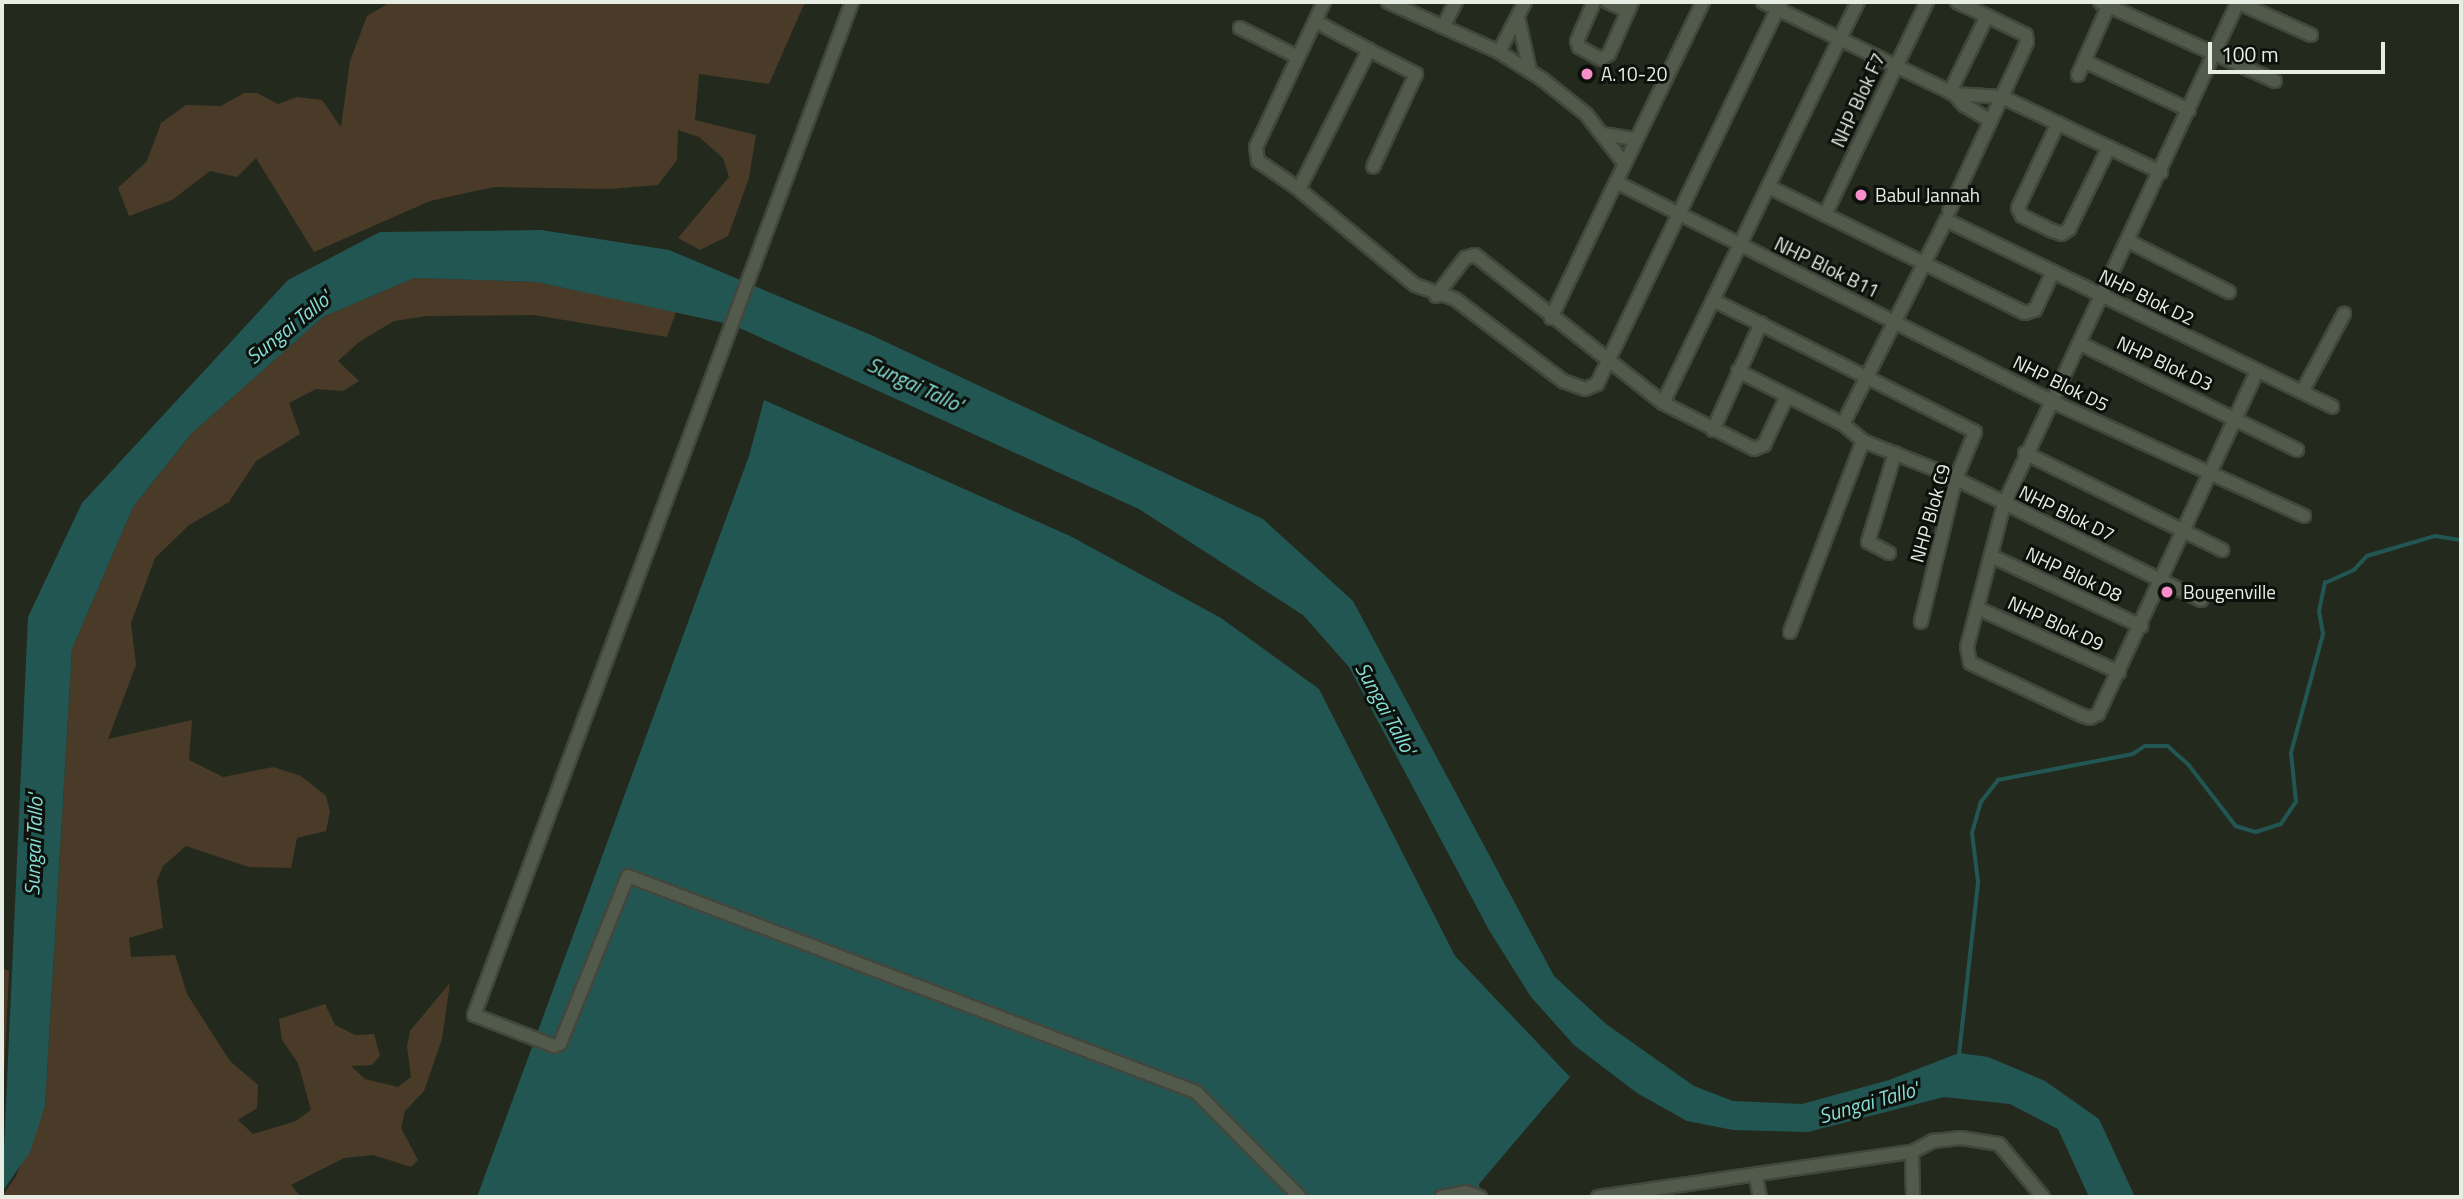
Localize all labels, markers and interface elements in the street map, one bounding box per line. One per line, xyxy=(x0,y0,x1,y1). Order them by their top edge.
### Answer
scale bar xyxy=(2211,28,2388,72)
text: 100 m xyxy=(2221,38,2278,70)
street label: NHP Blok F7 xyxy=(1826,49,1890,151)
place label: A.10-20 xyxy=(1601,63,1667,85)
marker: A.10-20 xyxy=(1579,66,1595,82)
place label: Babul Jannah xyxy=(1875,184,1980,206)
marker: Babul Jannah xyxy=(1853,187,1869,203)
street label: NHP Blok B11 xyxy=(1771,232,1883,302)
street label: NHP Blok D2 xyxy=(2096,264,2198,330)
water label: Sungai Tallo' xyxy=(241,285,335,369)
street label: NHP Blok D3 xyxy=(2113,331,2217,395)
street label: NHP Blok D5 xyxy=(2010,350,2112,416)
water label: Sungai Tallo' xyxy=(864,351,966,417)
street label: NHP Blok C9 xyxy=(1905,461,1955,565)
street label: NHP Blok D7 xyxy=(2016,480,2118,546)
street label: NHP Blok D8 xyxy=(2022,542,2126,606)
place label: Bougenville xyxy=(2183,581,2276,603)
marker: Bougenville xyxy=(2157,582,2177,602)
street label: NHP Blok D9 xyxy=(2004,591,2108,655)
water label: Sungai Tallo' xyxy=(1350,657,1422,759)
water label: Sungai Tallo' xyxy=(19,794,47,896)
water label: Sungai Tallo' xyxy=(1816,1076,1920,1128)

